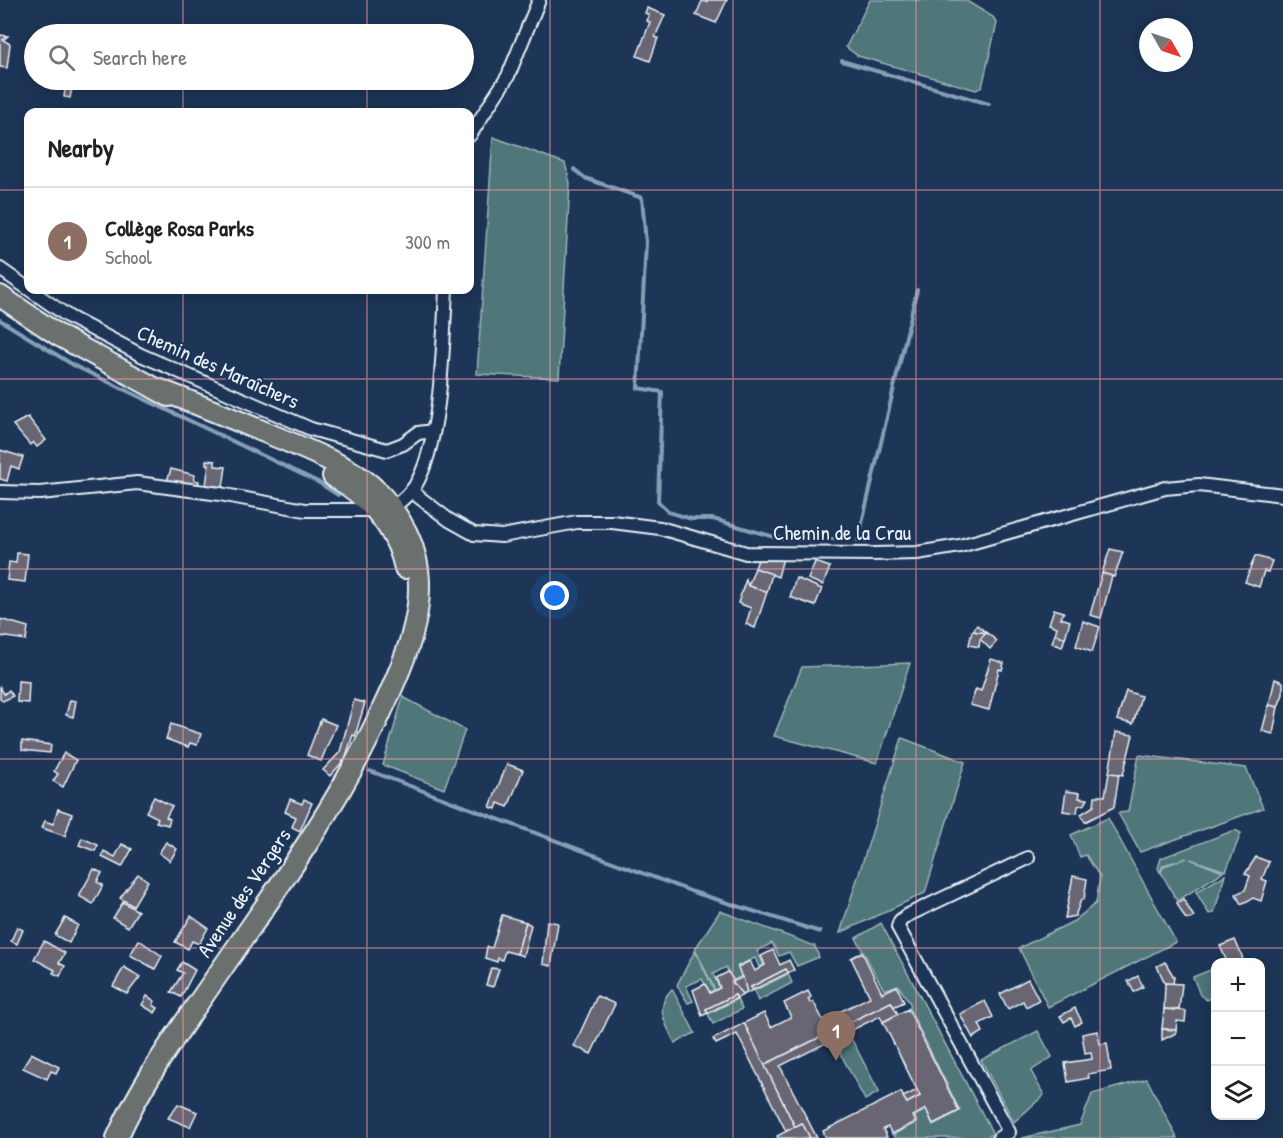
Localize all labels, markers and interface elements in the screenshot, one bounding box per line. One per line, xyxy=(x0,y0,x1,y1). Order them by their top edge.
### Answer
north arrow xyxy=(1139,18,1193,72)
search box xyxy=(24,24,474,90)
icon: search xyxy=(45,41,78,74)
text: Search here xyxy=(93,42,187,72)
text: Nearby xyxy=(48,130,114,165)
text: Collège Rosa Parks xyxy=(105,213,254,243)
text: 1 xyxy=(64,228,71,255)
text: 300 m xyxy=(405,228,450,255)
text: School xyxy=(105,243,152,270)
street label: Chemin des Maraîchers xyxy=(133,318,304,415)
street label: Chemin de la Crau xyxy=(773,518,912,547)
your location xyxy=(540,581,569,610)
street label: Avenue des Vergers xyxy=(190,823,297,963)
map controls xyxy=(1211,958,1265,1120)
button: + xyxy=(1211,958,1265,1012)
pin: 1 xyxy=(816,1012,856,1061)
button: − xyxy=(1211,1012,1265,1066)
button: layers xyxy=(1211,1066,1265,1120)

